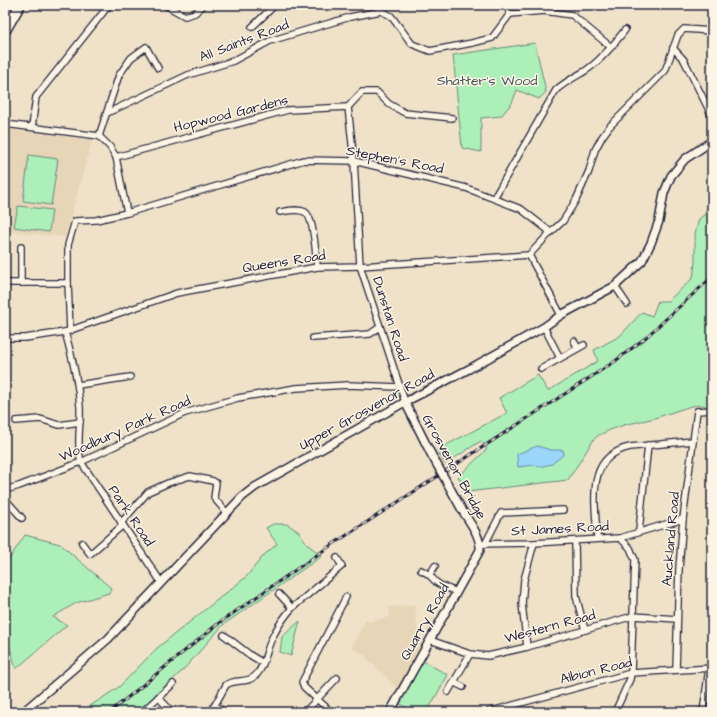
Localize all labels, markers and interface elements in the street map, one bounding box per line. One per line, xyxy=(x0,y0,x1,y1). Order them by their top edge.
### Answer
street label: All Saints Road xyxy=(196,15,292,67)
park label: Shatter's Wood xyxy=(437,71,537,91)
street label: Hopwood Gardens xyxy=(172,90,290,138)
street label: Stephen's Road xyxy=(345,141,445,179)
street label: Queens Road xyxy=(241,246,327,278)
street label: Dunstan Road xyxy=(367,274,413,364)
street label: Upper Grosvenor Road xyxy=(296,364,438,456)
street label: Woodbury Park Road xyxy=(56,391,194,467)
street label: Grosvenor Bridge xyxy=(417,411,491,523)
street label: Park Road xyxy=(103,481,159,551)
street label: Auckland Road xyxy=(657,491,685,587)
street label: St James Road xyxy=(511,516,609,542)
street label: Quarry Road xyxy=(396,580,454,664)
street label: Western Road xyxy=(502,605,598,649)
street label: Albion Road xyxy=(558,652,634,690)

